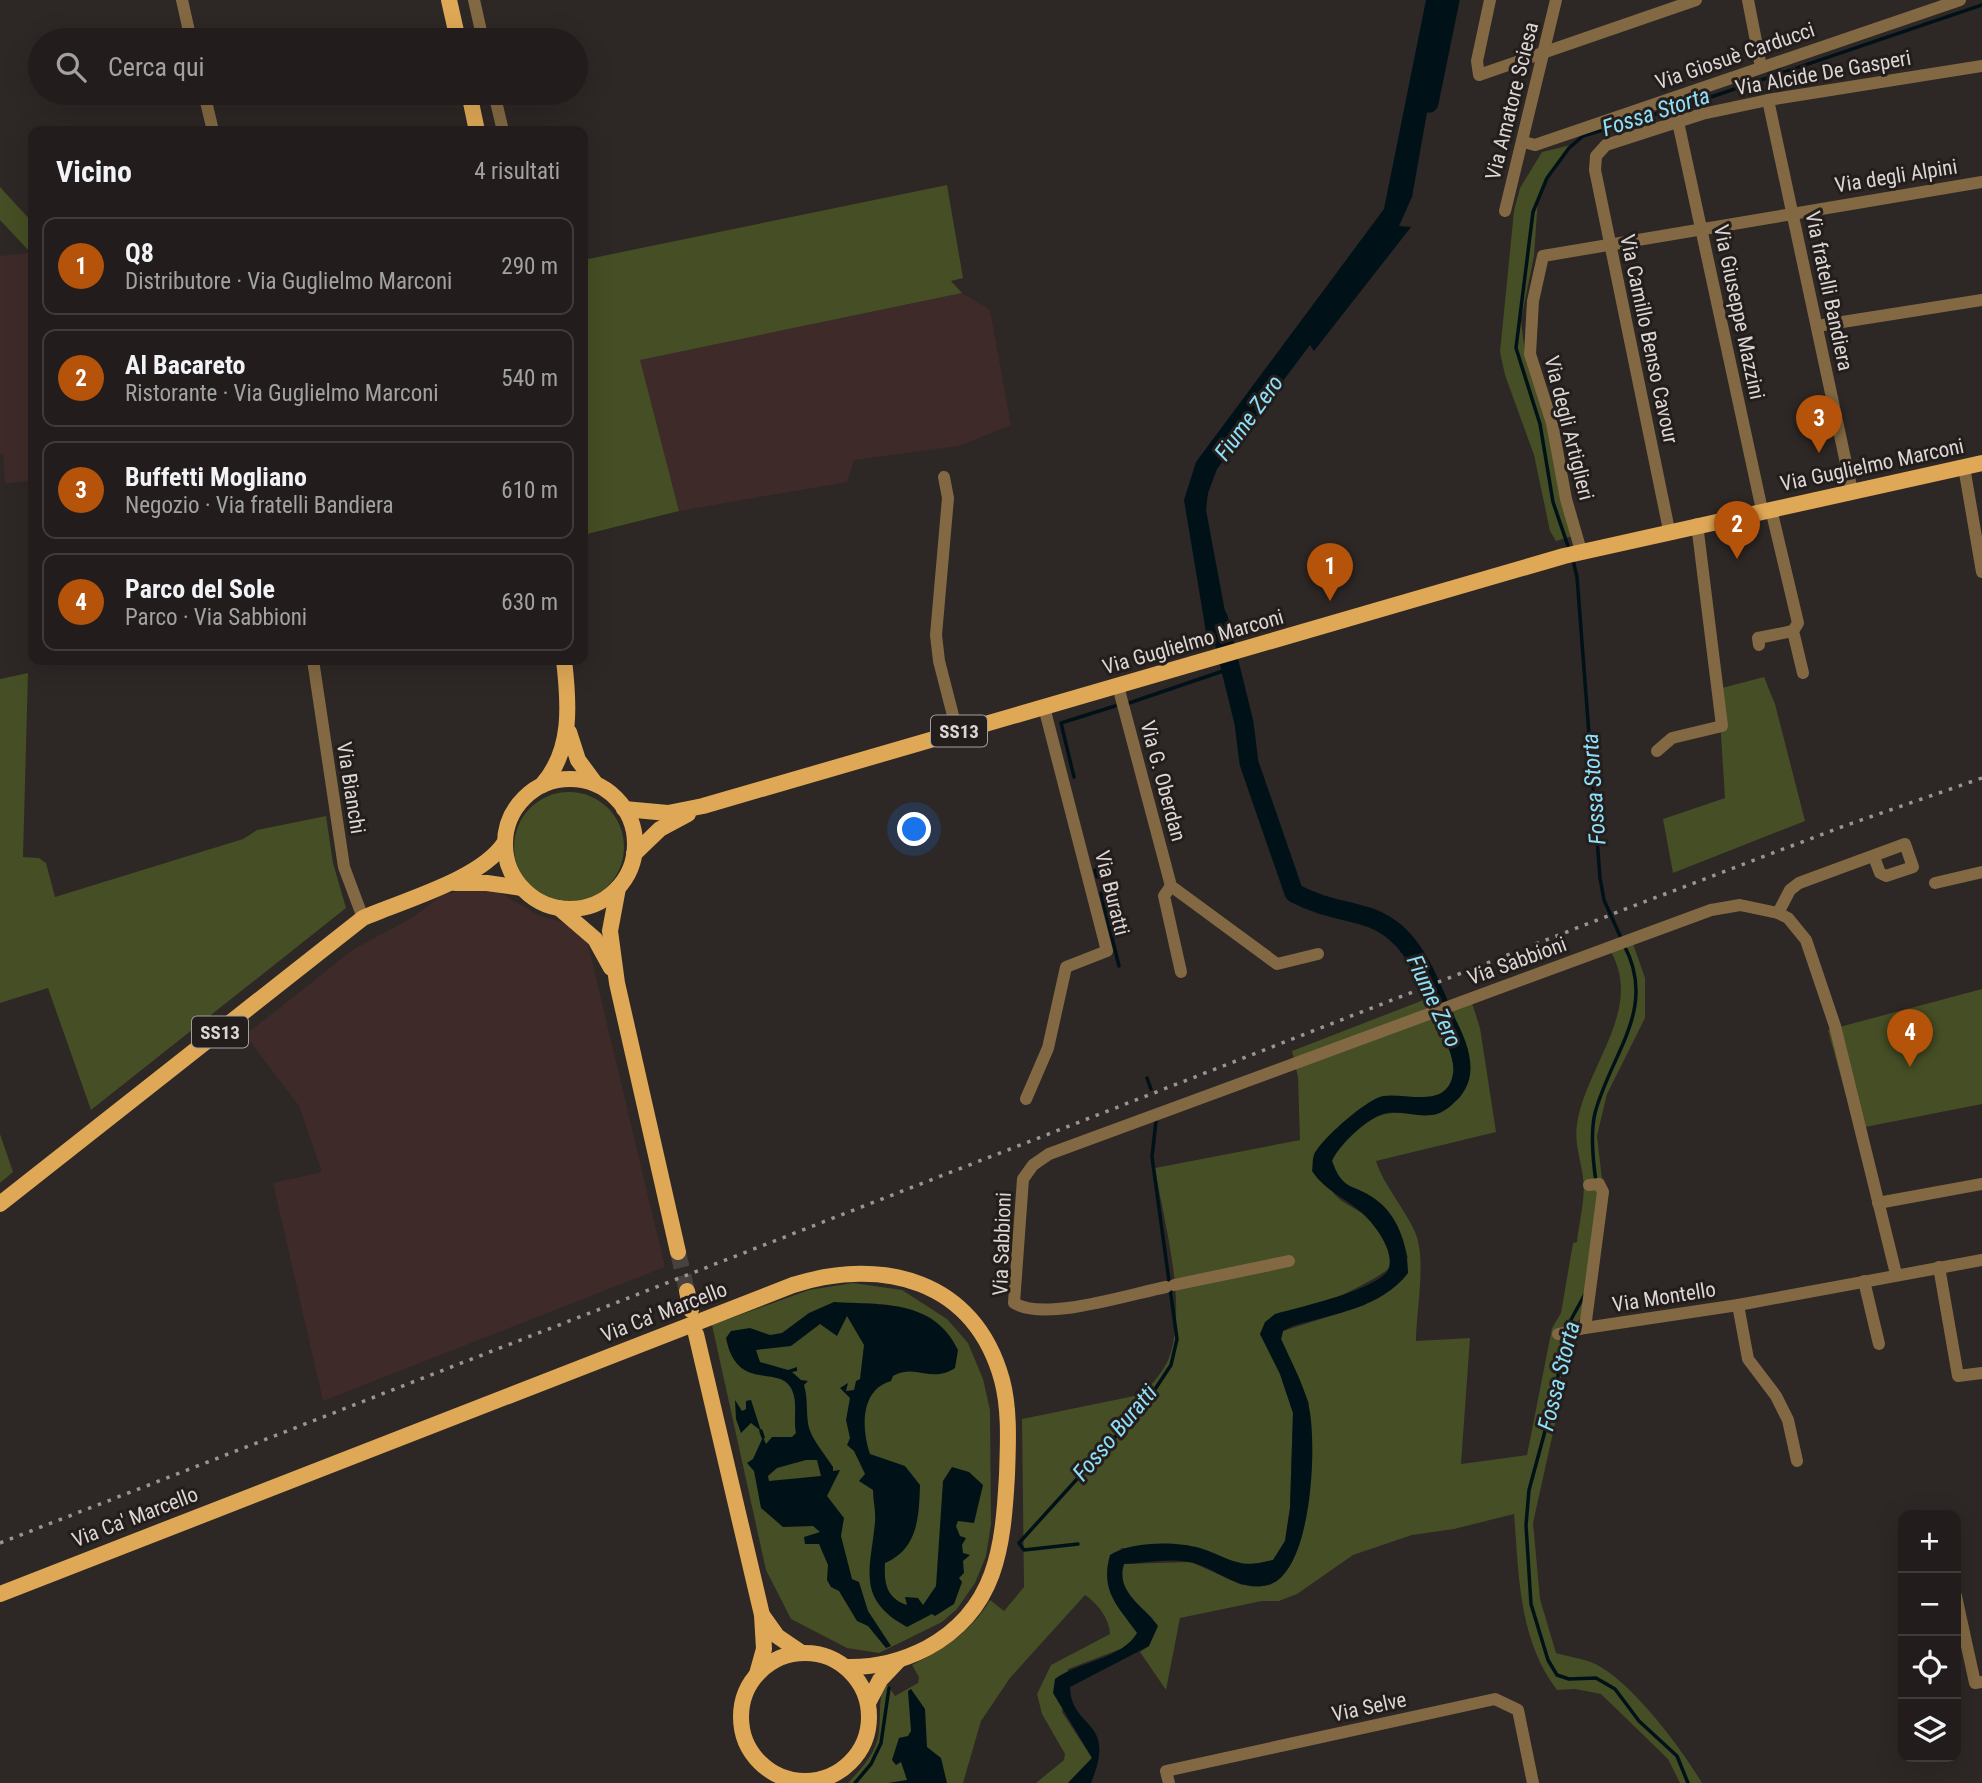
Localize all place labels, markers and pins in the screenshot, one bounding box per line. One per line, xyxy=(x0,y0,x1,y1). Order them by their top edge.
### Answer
pin: 3 xyxy=(1796,395,1842,453)
pin: 2 xyxy=(1714,501,1760,559)
pin: 1 xyxy=(1307,543,1353,601)
pin: 4 xyxy=(1887,1009,1933,1067)

